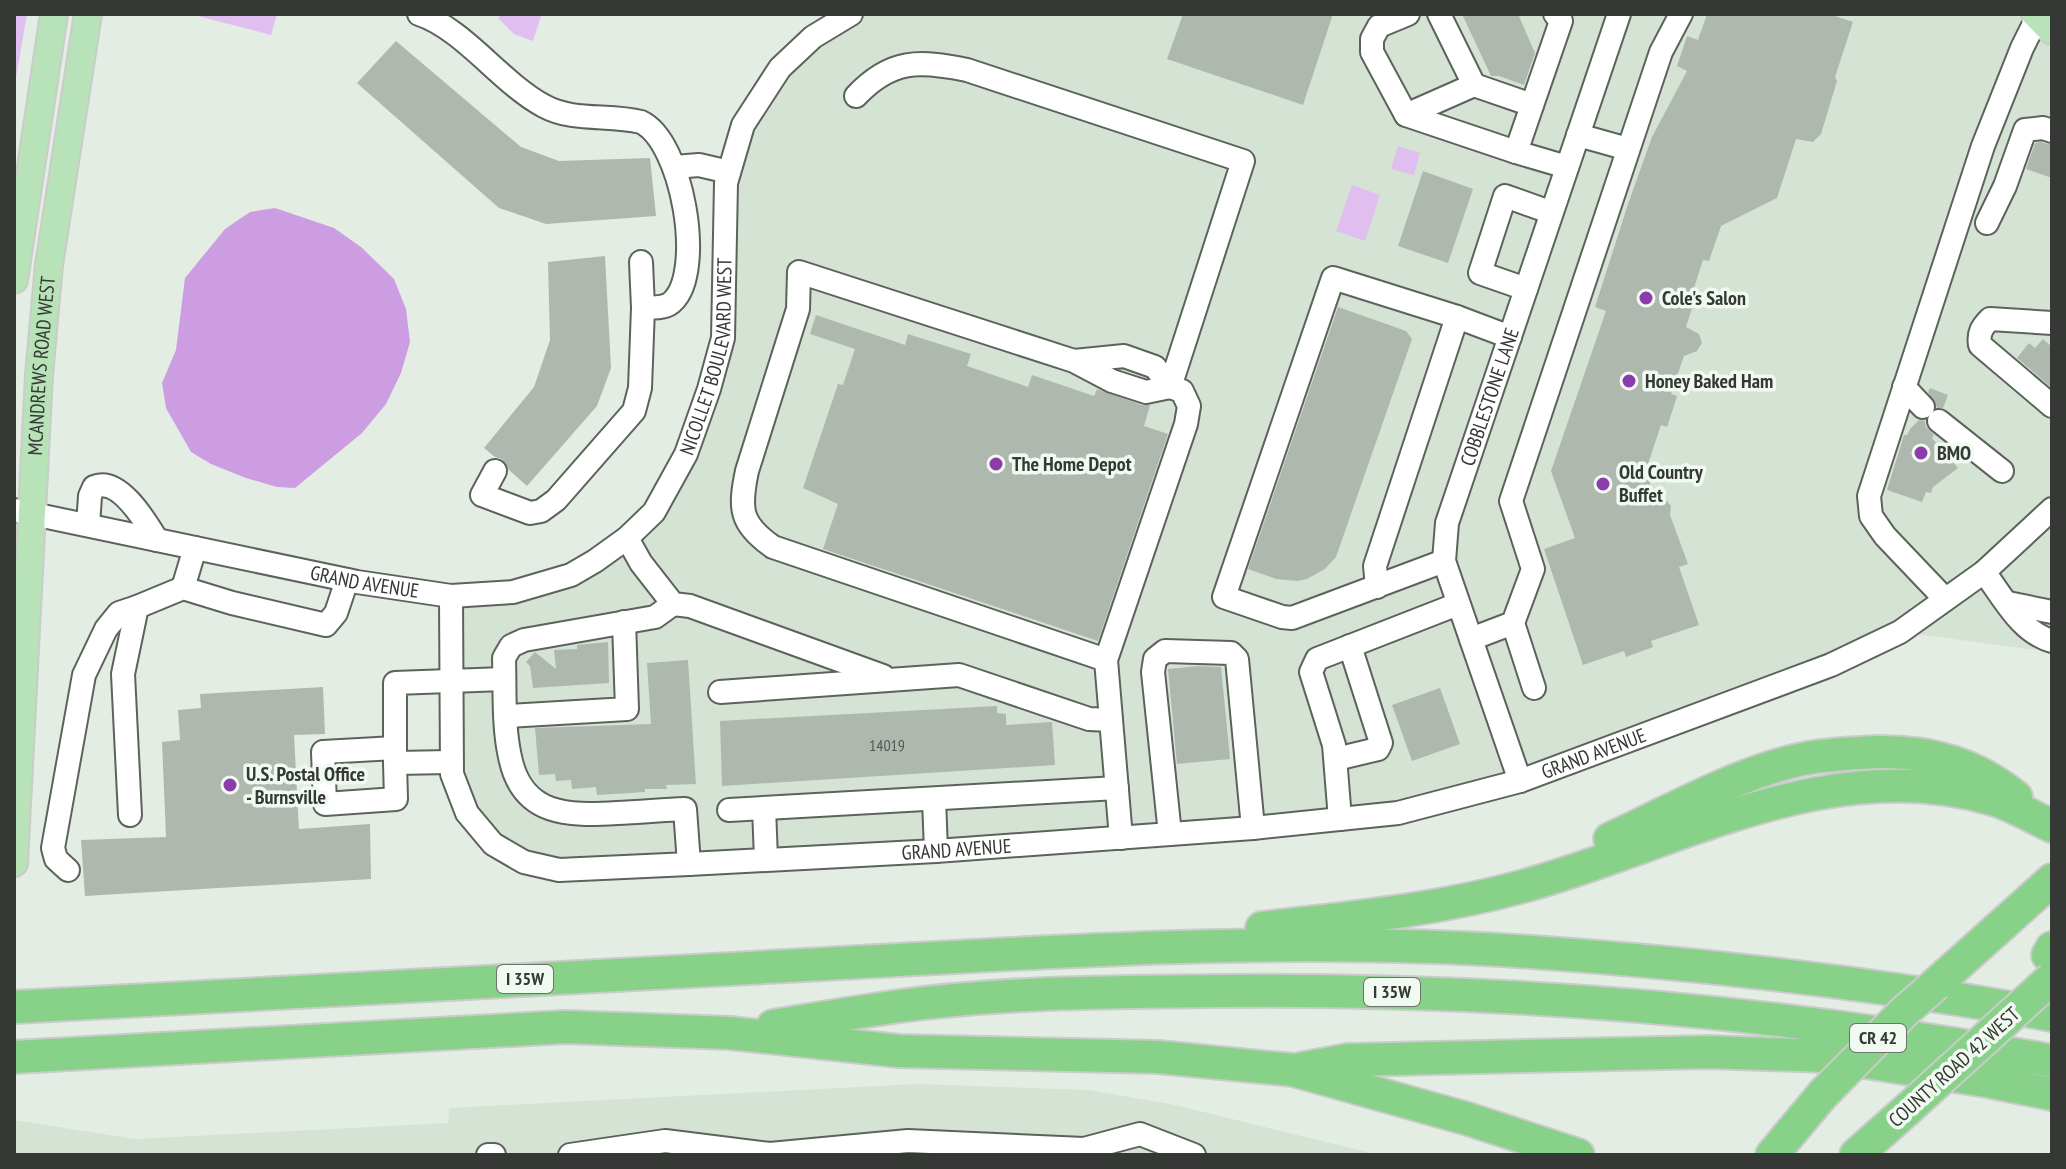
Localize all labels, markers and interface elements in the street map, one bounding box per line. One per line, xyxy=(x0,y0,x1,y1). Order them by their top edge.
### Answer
street label: NICOLLET BOULEVARD WEST xyxy=(674,257,738,458)
street label: MCANDREWS ROAD WEST xyxy=(22,275,61,456)
place label: Cole's Salon xyxy=(1662,285,1746,311)
marker: Cole's Salon xyxy=(1637,289,1655,307)
street label: COBBLESTONE LANE xyxy=(1454,324,1525,469)
place label: Honey Baked Ham xyxy=(1645,368,1773,394)
marker: Honey Baked Ham xyxy=(1620,372,1638,390)
place label: BMO xyxy=(1937,440,1971,466)
marker: BMO xyxy=(1912,444,1930,462)
place label: The Home Depot xyxy=(1012,451,1132,477)
marker: The Home Depot xyxy=(987,455,1005,473)
place label: Old Country Buffet xyxy=(1619,459,1704,508)
marker: Old Country Buffet xyxy=(1594,475,1612,493)
street label: GRAND AVENUE xyxy=(308,560,421,604)
street label: GRAND AVENUE xyxy=(1538,722,1650,785)
house number: 14019 xyxy=(869,735,905,755)
place label: U.S. Postal Office - Burnsville xyxy=(246,761,365,810)
marker: U.S. Postal Office - Burnsville xyxy=(221,776,239,794)
street label: GRAND AVENUE xyxy=(901,833,1012,866)
road number: I 35W xyxy=(497,965,553,993)
road number: I 35W xyxy=(1364,978,1420,1006)
street label: COUNTY ROAD 42 WEST xyxy=(1883,1001,2025,1133)
road number: CR 42 xyxy=(1850,1024,1906,1052)

